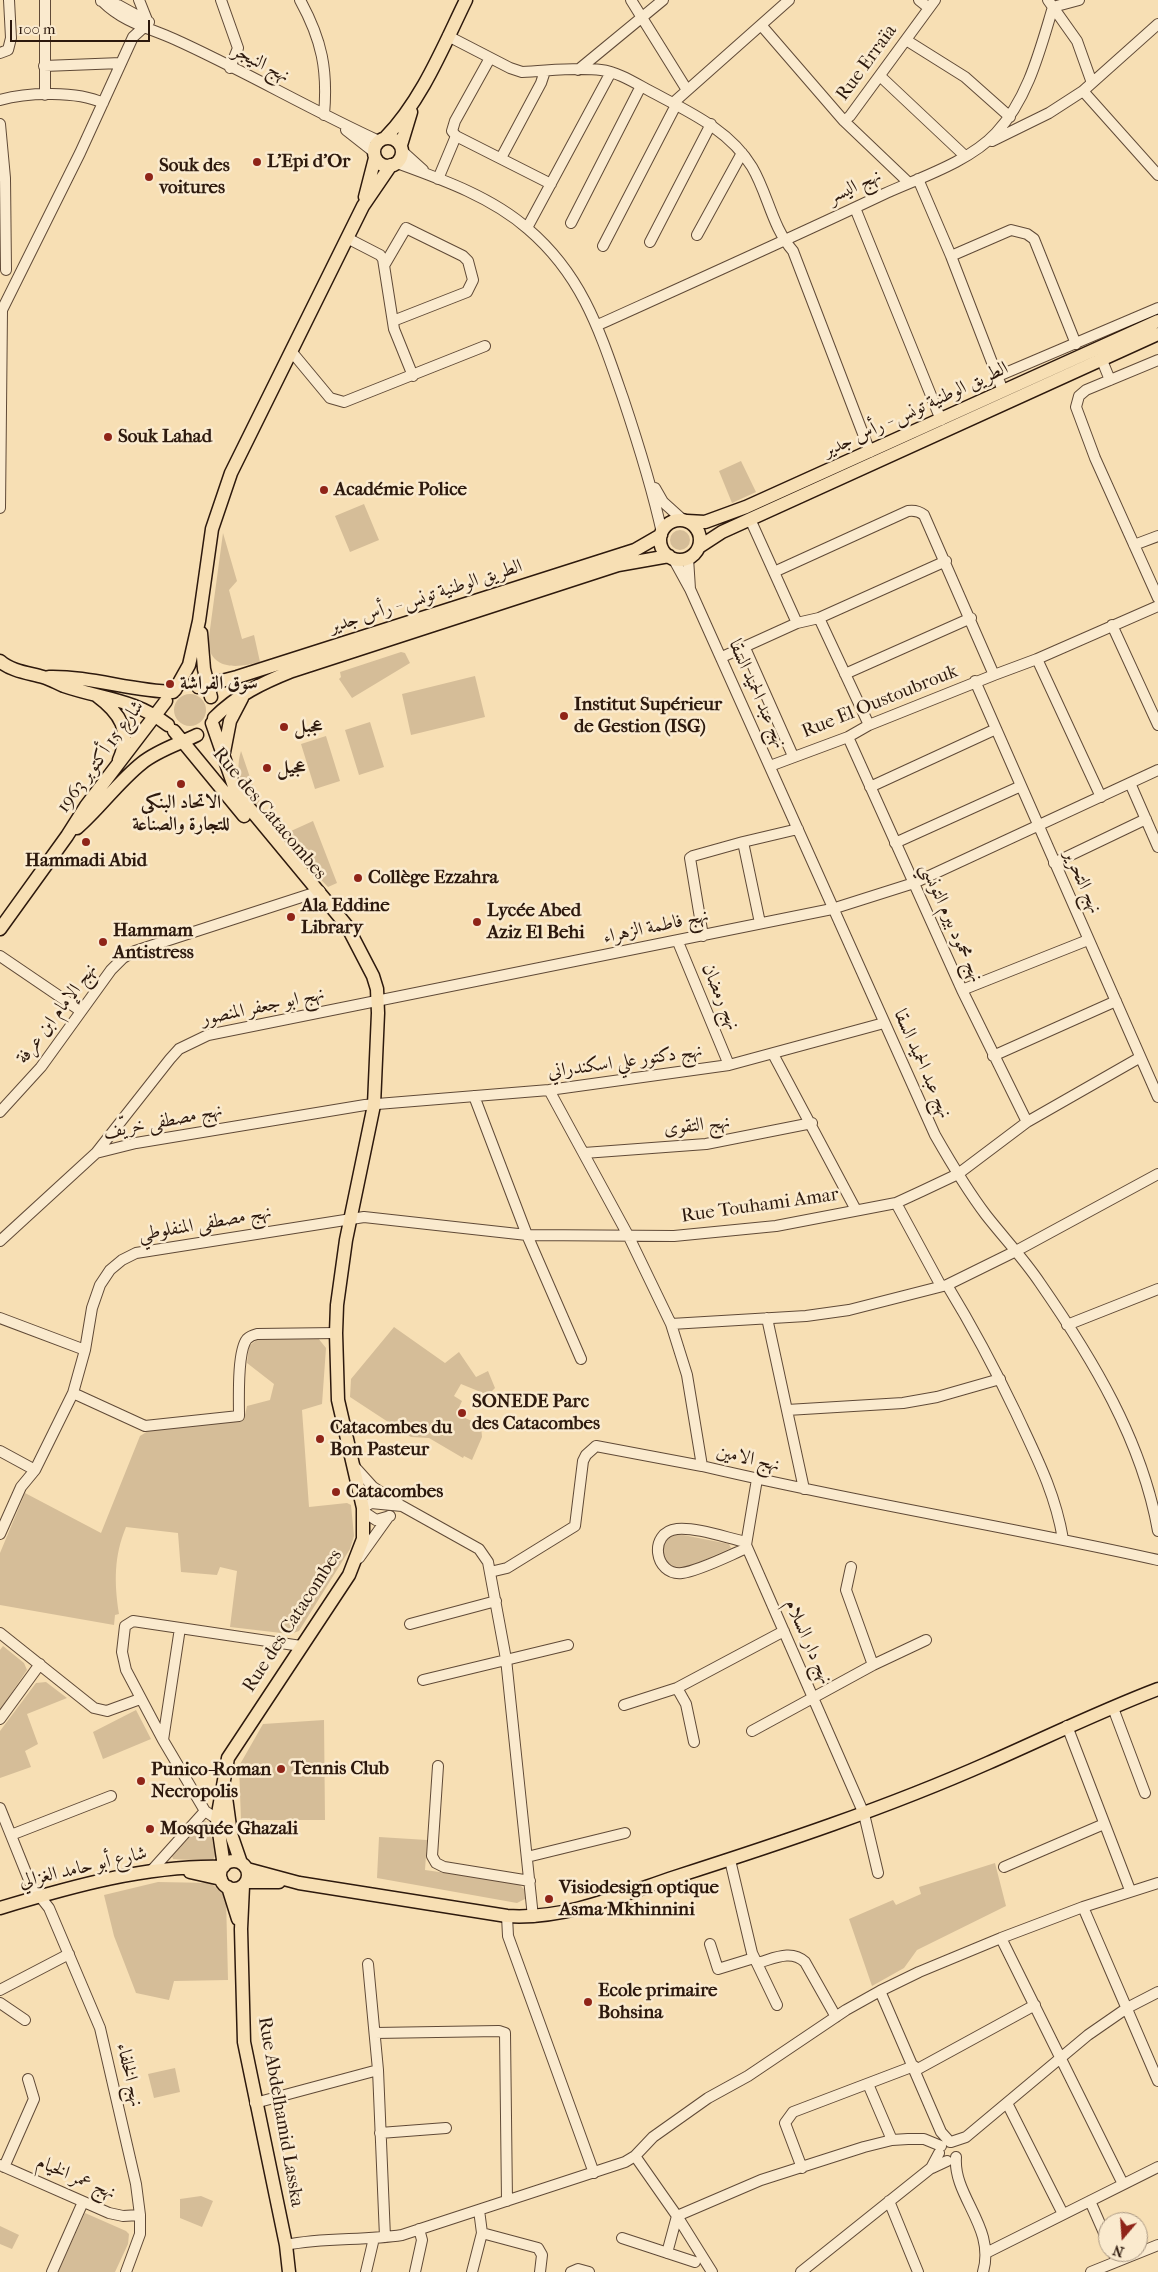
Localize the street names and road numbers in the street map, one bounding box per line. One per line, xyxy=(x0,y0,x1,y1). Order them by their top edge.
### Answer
street label: Rue Erraïa xyxy=(832,20,902,106)
street label: نهج النيجر xyxy=(229,40,293,88)
street label: نهج اليسر xyxy=(825,165,885,209)
street label: الطريق الوطنية تونس - رأس جدير xyxy=(820,357,1012,463)
street label: الطريق الوطنية تونس - رأس جدير xyxy=(327,555,525,639)
street label: نهج عبد الحميد السقا xyxy=(723,636,791,752)
street label: Rue El Oustoubrouk xyxy=(799,660,961,744)
street label: شارع 15 أكتوبر 1963 xyxy=(52,696,150,818)
street label: Rue des Catacombes xyxy=(207,743,331,885)
street label: نهج التحرير xyxy=(1058,847,1106,917)
street label: نهج محمود بيرم التونسي xyxy=(915,860,987,986)
street label: نهج فاطمة الزهراء xyxy=(601,905,711,949)
street label: نهج الإمام ابن عرفة xyxy=(12,959,102,1069)
street label: نهج رمضان xyxy=(696,960,744,1034)
street label: نهج ابو جعفر المنصور xyxy=(199,983,327,1031)
street label: نهج عبد الحميد السقا xyxy=(888,1006,956,1122)
street label: نهج دكتور علي اسكندراني xyxy=(546,1040,704,1084)
street label: نهج مصطفى خريّف xyxy=(102,1099,224,1145)
street label: نهج التقوى xyxy=(663,1111,731,1141)
street label: Rue Touhami Amar xyxy=(680,1184,840,1228)
street label: نهج مصطفى المنفلوطي xyxy=(137,1201,273,1247)
street label: نهج الامين xyxy=(714,1441,782,1477)
street label: Rue des Catacombes xyxy=(238,1545,348,1697)
street label: نهج دار السلام xyxy=(779,1596,837,1688)
street label: شارع أبو حامد الغزالي xyxy=(17,1842,149,1894)
street label: Rue Abdelhamid Lasska xyxy=(252,2015,308,2209)
street label: نهج الخلفاء xyxy=(111,2041,147,2109)
street label: نهج عمر الخيام xyxy=(33,2151,119,2205)

